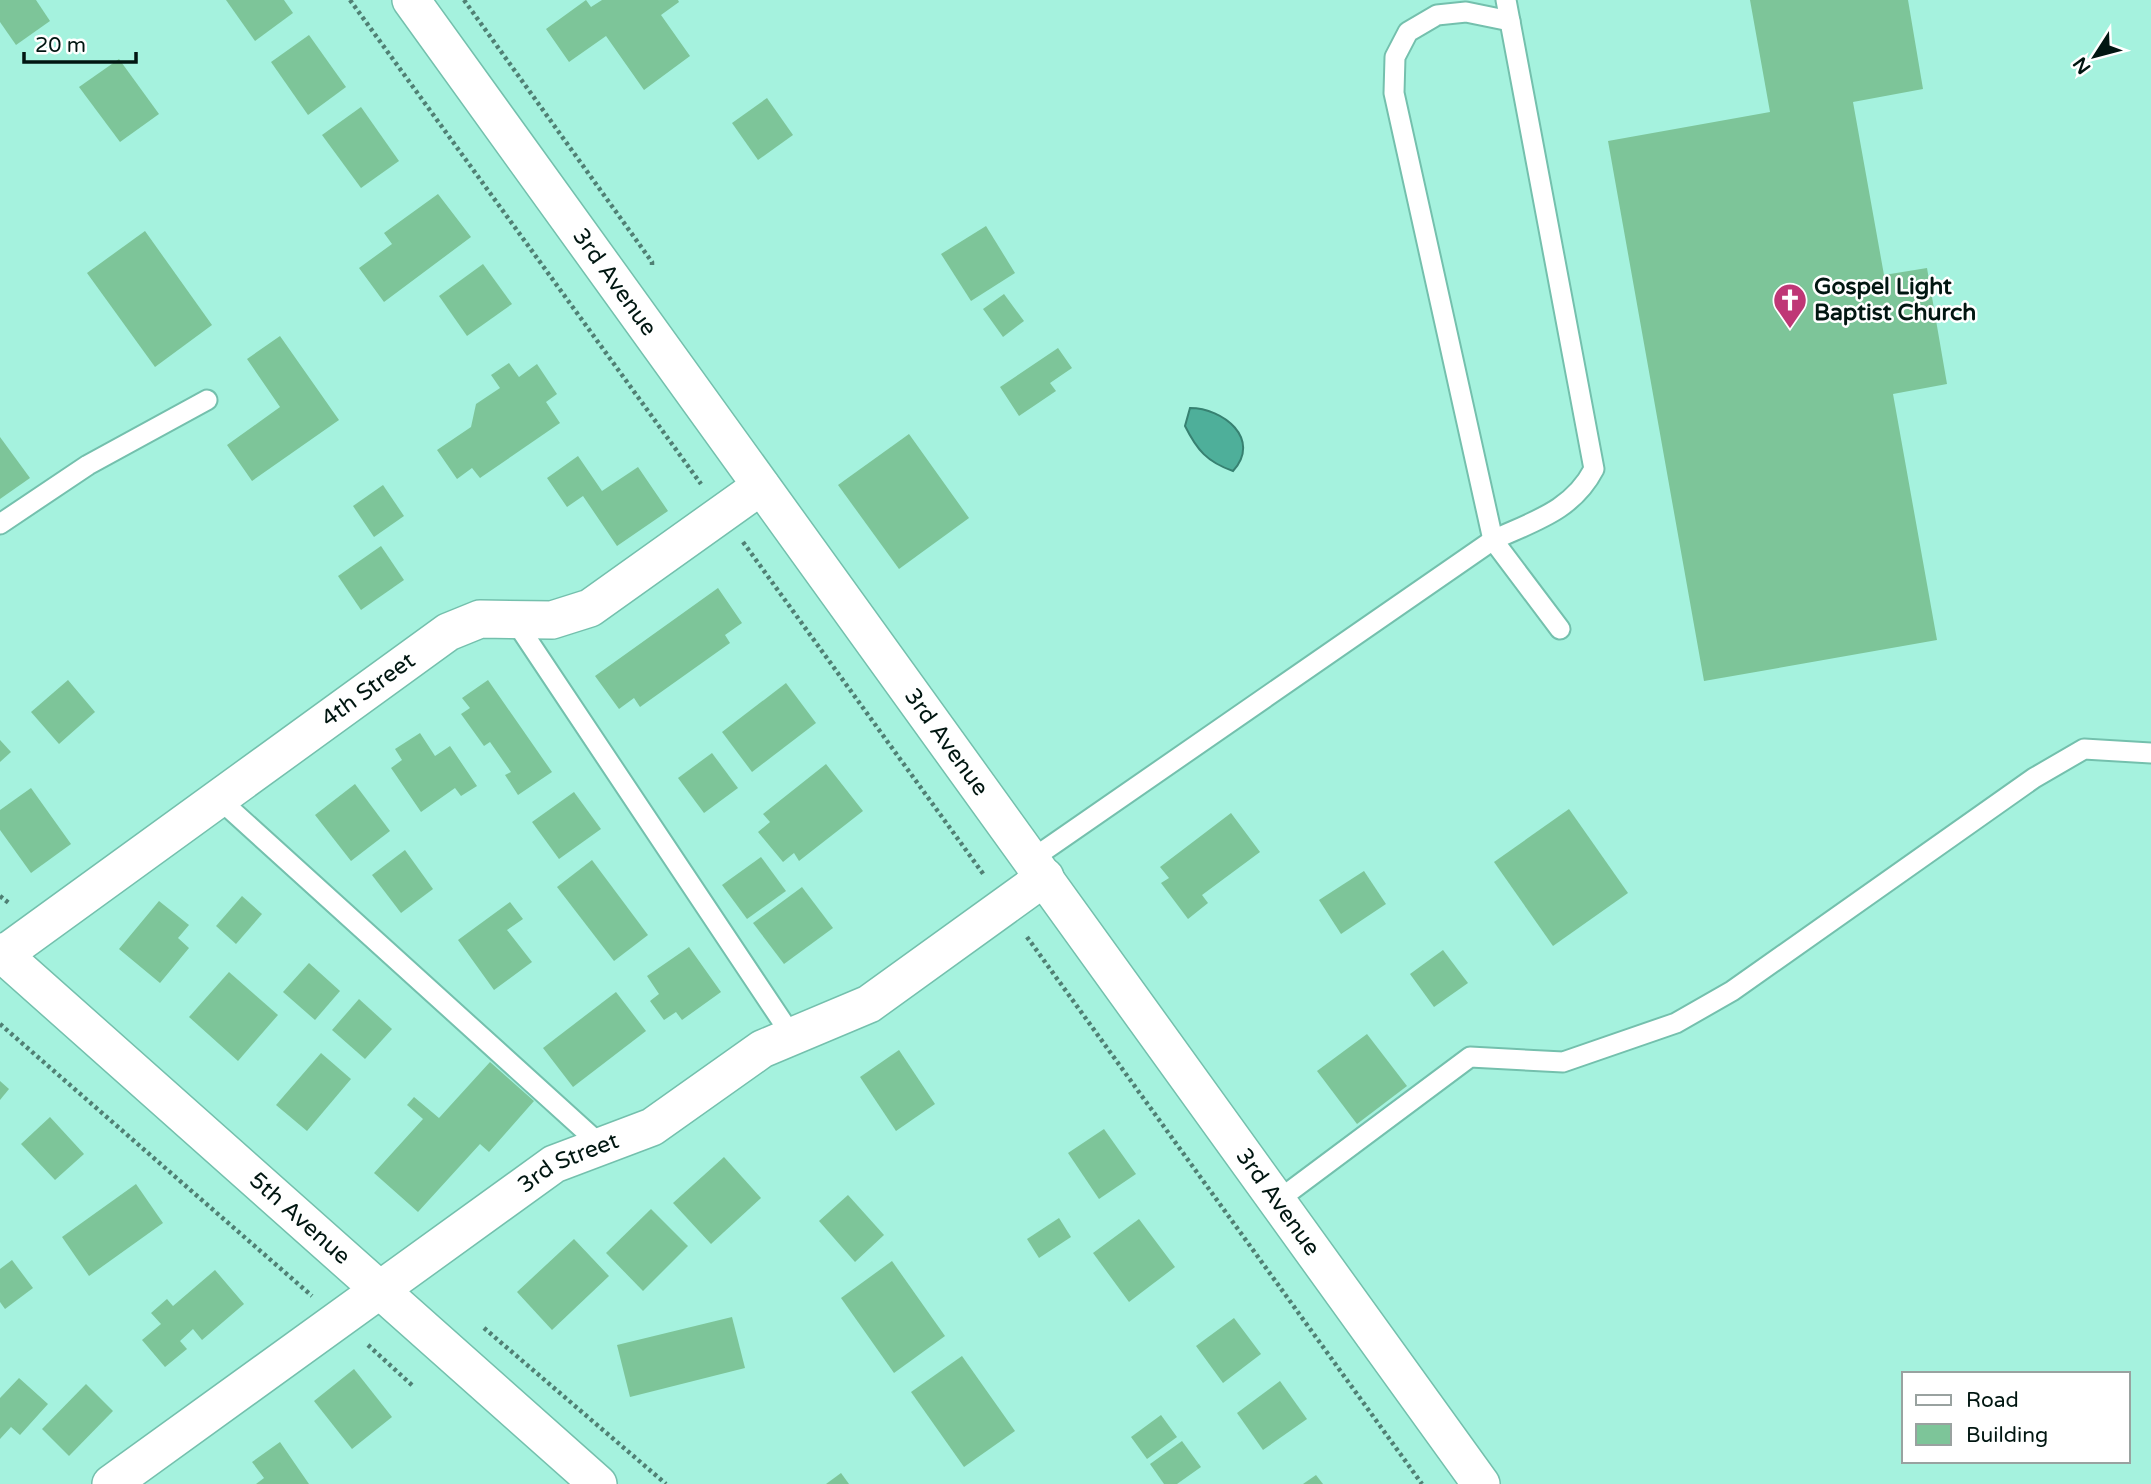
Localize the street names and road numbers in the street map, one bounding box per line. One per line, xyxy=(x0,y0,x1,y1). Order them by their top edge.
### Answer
street label: 3rd Avenue xyxy=(566,223,663,341)
street label: 4th Street xyxy=(316,646,421,733)
street label: 3rd Avenue xyxy=(898,683,994,801)
street label: 3rd Street xyxy=(512,1127,623,1199)
street label: 3rd Avenue xyxy=(1230,1143,1326,1261)
street label: 5th Avenue xyxy=(243,1166,356,1271)

